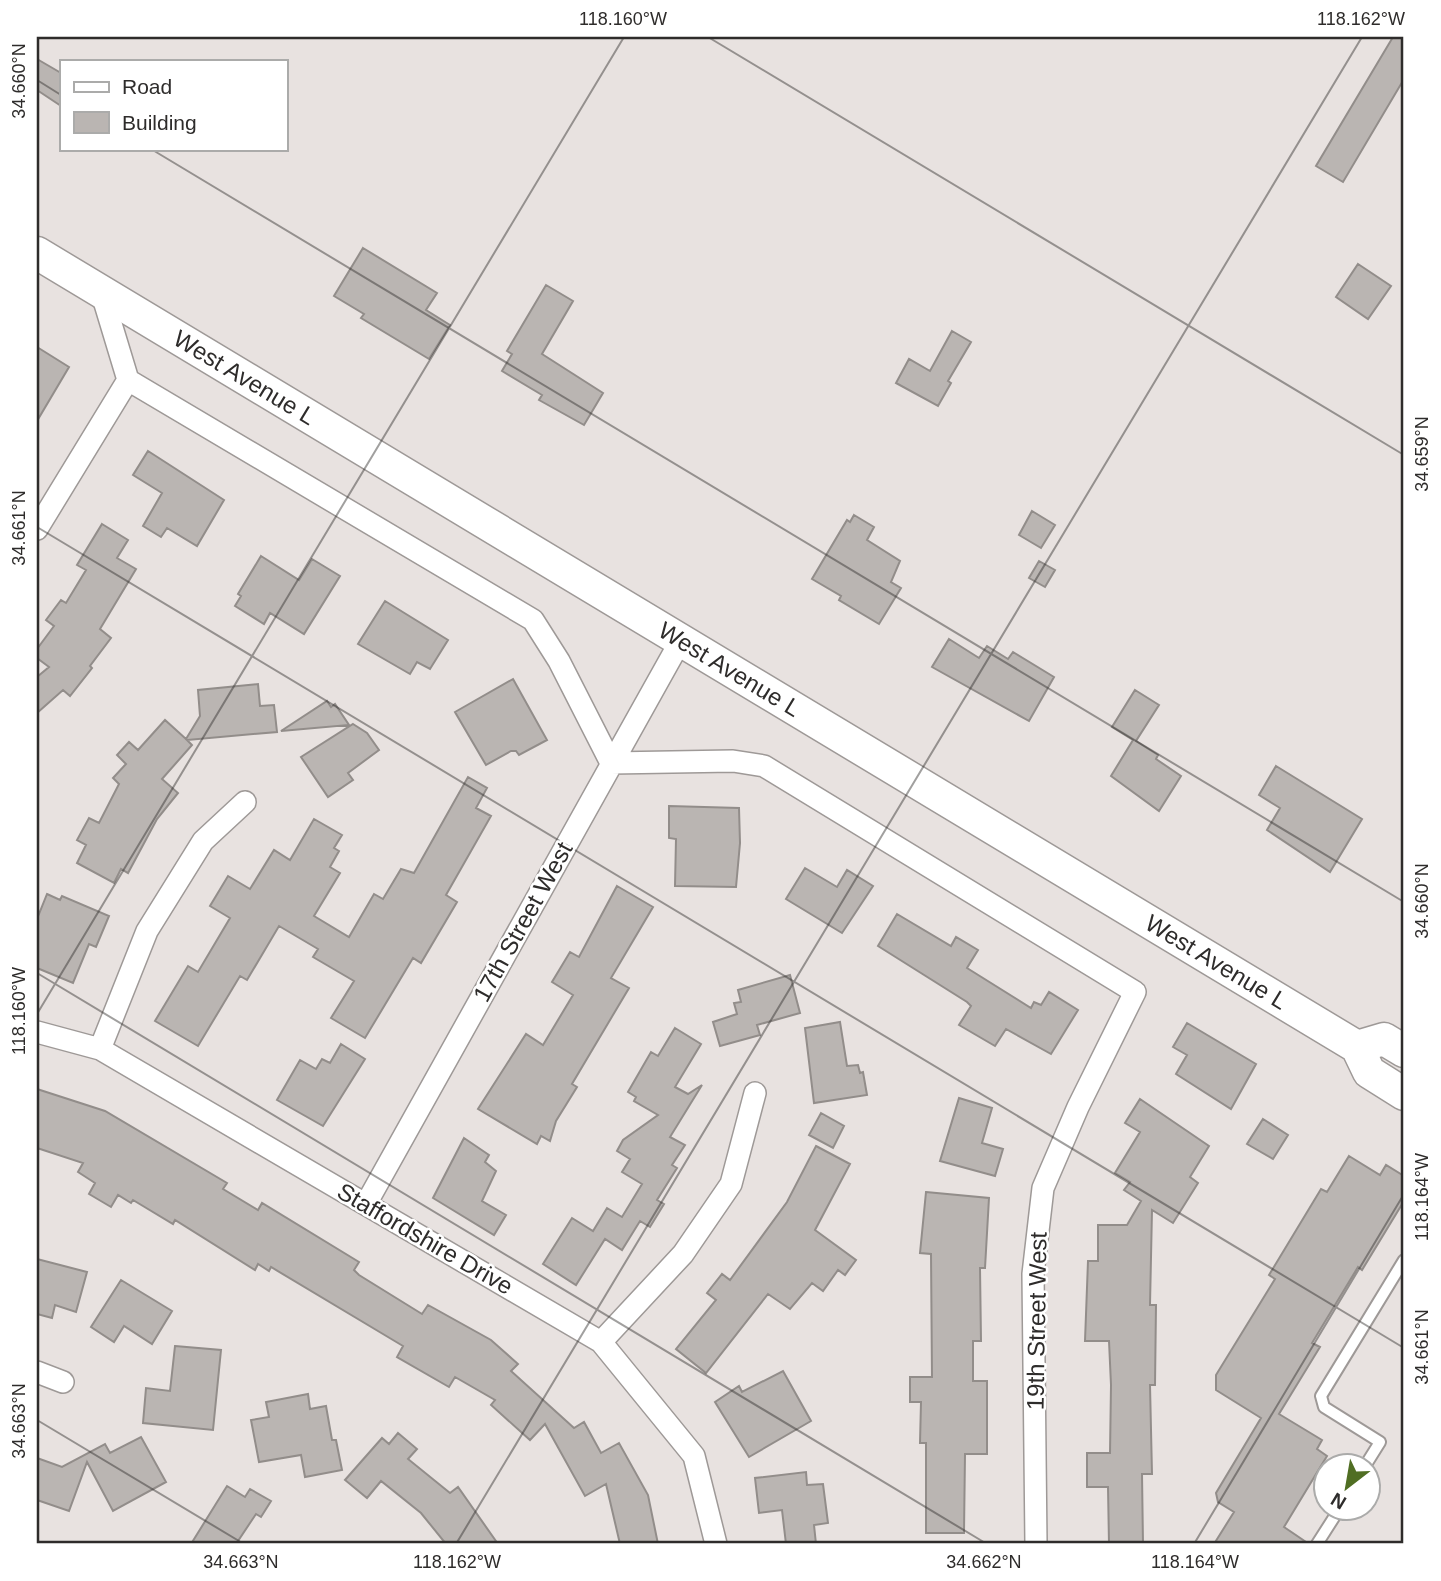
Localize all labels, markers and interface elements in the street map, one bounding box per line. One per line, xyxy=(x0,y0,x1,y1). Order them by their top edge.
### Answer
text: 118.160°W xyxy=(579,9,667,29)
text: 118.162°W xyxy=(1317,9,1405,29)
text: 34.660°N xyxy=(9,43,29,119)
legend xyxy=(60,60,287,150)
text: Road xyxy=(122,75,172,98)
text: Building xyxy=(122,111,197,134)
street label: West Avenue L xyxy=(169,324,320,430)
text: 34.659°N xyxy=(1412,416,1432,492)
text: 34.661°N xyxy=(9,490,29,566)
street label: West Avenue L xyxy=(654,616,805,722)
street label: 17th Street West xyxy=(468,837,578,1006)
text: 34.660°N xyxy=(1412,863,1432,939)
street label: West Avenue L xyxy=(1141,909,1292,1015)
text: 118.160°W xyxy=(9,967,29,1055)
text: 118.164°W xyxy=(1412,1153,1432,1241)
street label: Staffordshire Drive xyxy=(333,1177,518,1300)
street label: 19th Street West xyxy=(1021,1231,1052,1410)
text: 34.661°N xyxy=(1412,1309,1432,1385)
text: 34.663°N xyxy=(9,1383,29,1459)
north arrow xyxy=(1312,1452,1382,1522)
text: N xyxy=(1327,1489,1350,1514)
text: 34.663°N xyxy=(203,1552,279,1572)
text: 118.162°W xyxy=(413,1552,501,1572)
text: 34.662°N xyxy=(946,1552,1022,1572)
text: 118.164°W xyxy=(1151,1552,1239,1572)

